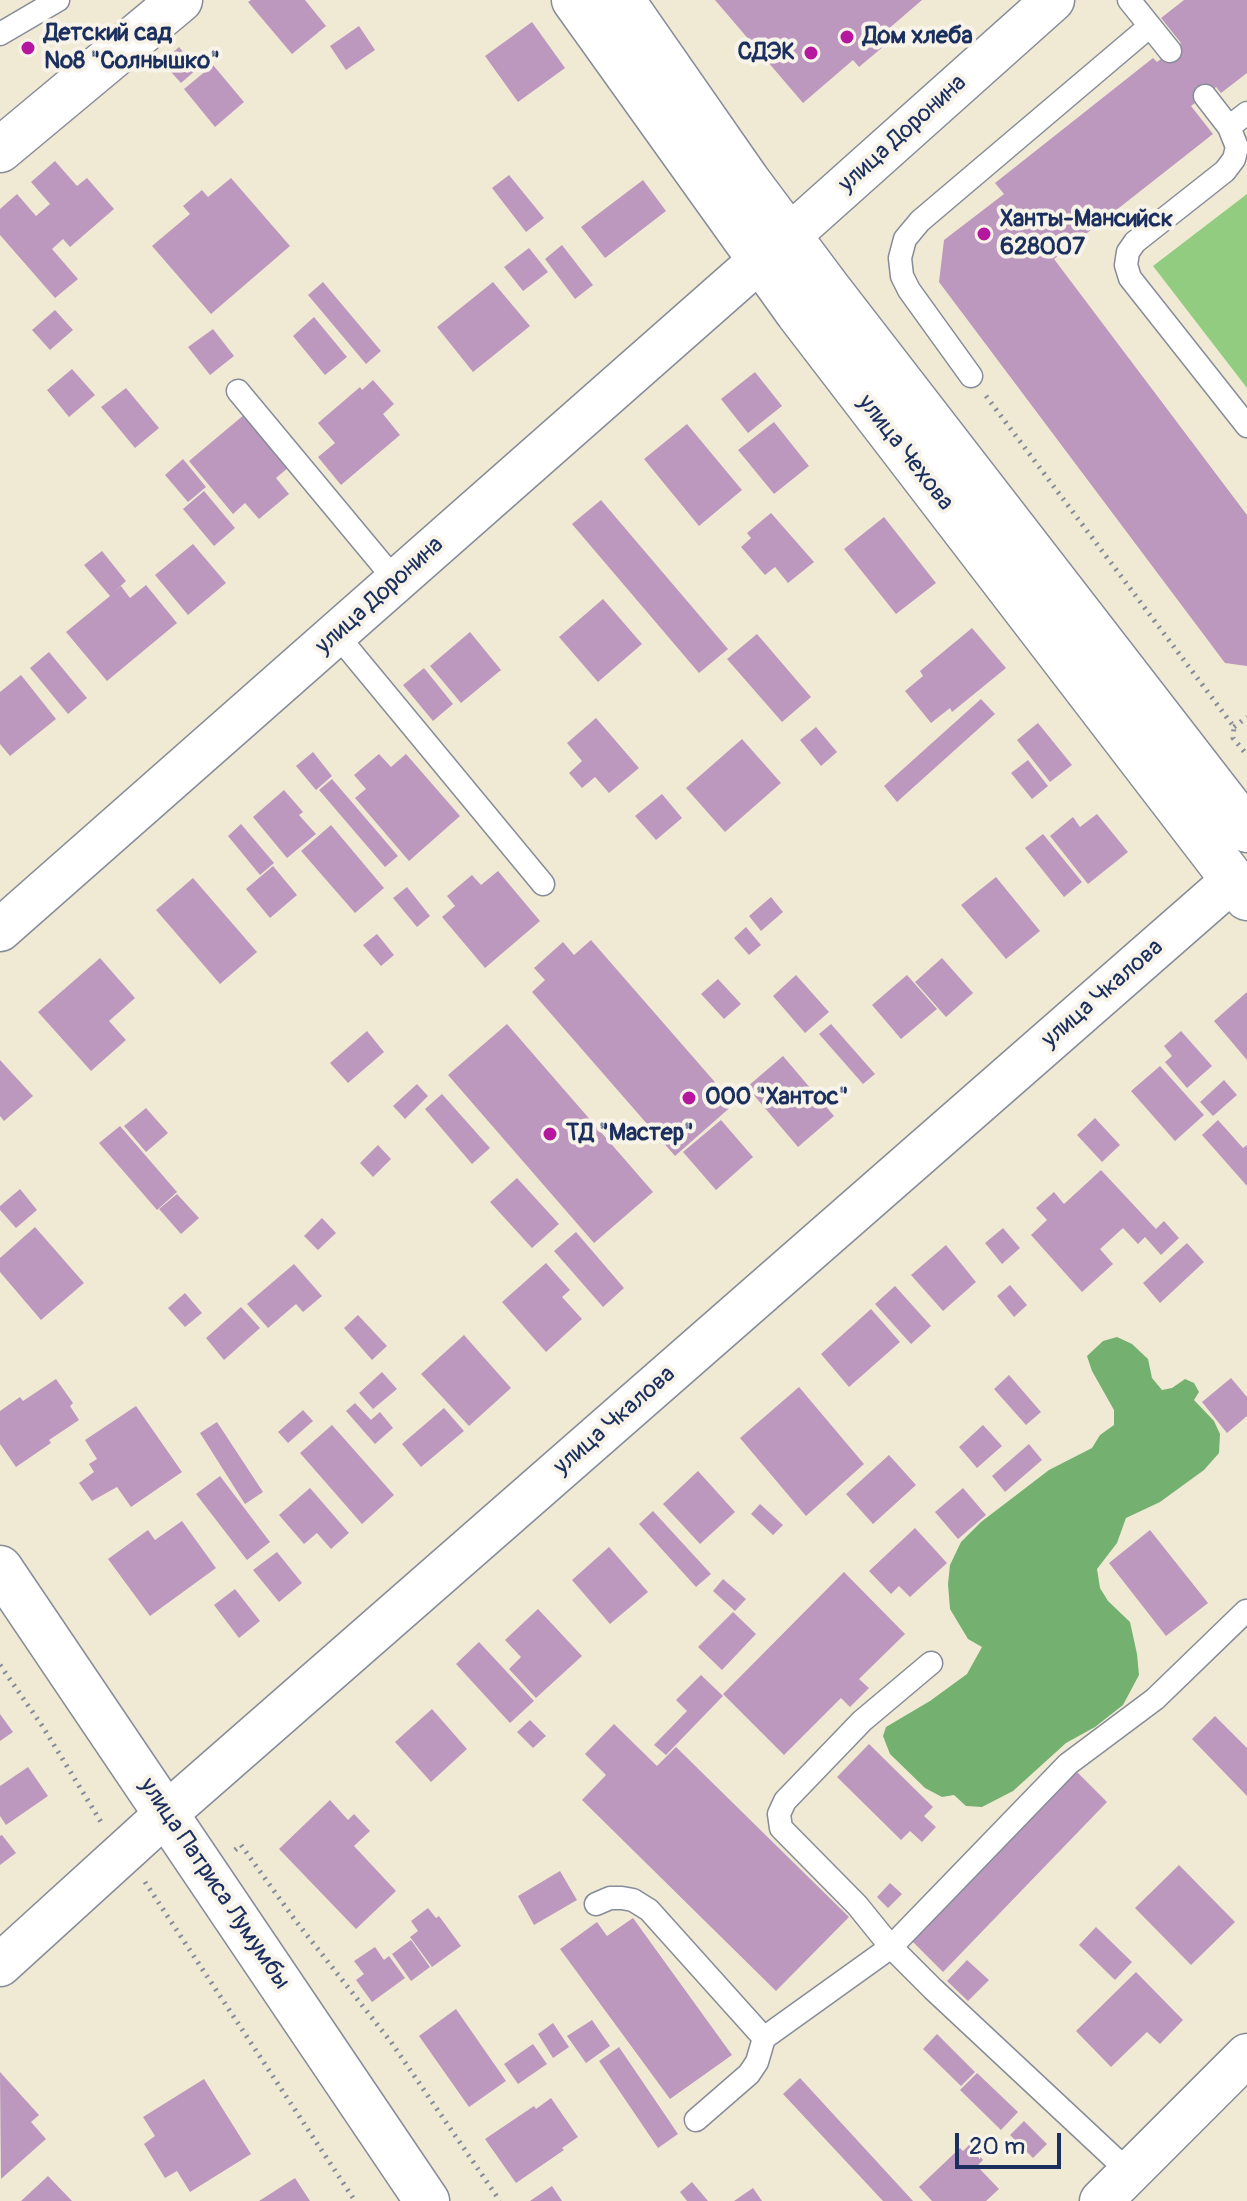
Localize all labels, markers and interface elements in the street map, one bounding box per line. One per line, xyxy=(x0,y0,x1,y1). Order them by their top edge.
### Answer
place label: Детский сад №8 "Солнышко" xyxy=(44,20,220,76)
place label: Дом хлеба xyxy=(863,23,973,51)
marker: Дом хлеба xyxy=(838,28,856,46)
marker: Детский сад №8 "Солнышко" xyxy=(19,39,37,57)
place label: СДЭК xyxy=(738,39,795,67)
marker: СДЭК xyxy=(802,44,820,62)
street label: улица Доронина xyxy=(833,69,973,199)
place label: Ханты-Мансийск 628007 xyxy=(1000,206,1173,262)
marker: Ханты-Мансийск 628007 xyxy=(975,225,993,243)
street label: улица Чехова xyxy=(851,389,959,517)
street label: улица Доронина xyxy=(310,531,450,661)
street label: улица Чкалова xyxy=(1036,933,1170,1055)
place label: ООО "Хантос" xyxy=(705,1084,849,1112)
marker: ООО "Хантос" xyxy=(680,1089,698,1107)
place label: ТД "Мастер" xyxy=(566,1120,694,1148)
marker: ТД "Мастер" xyxy=(541,1125,559,1143)
street label: улица Чкалова xyxy=(548,1360,682,1482)
street label: улица Патриса Лумумбы xyxy=(132,1773,296,1995)
scale bar xyxy=(959,2117,1065,2167)
text: 20 m xyxy=(969,2132,1025,2161)

